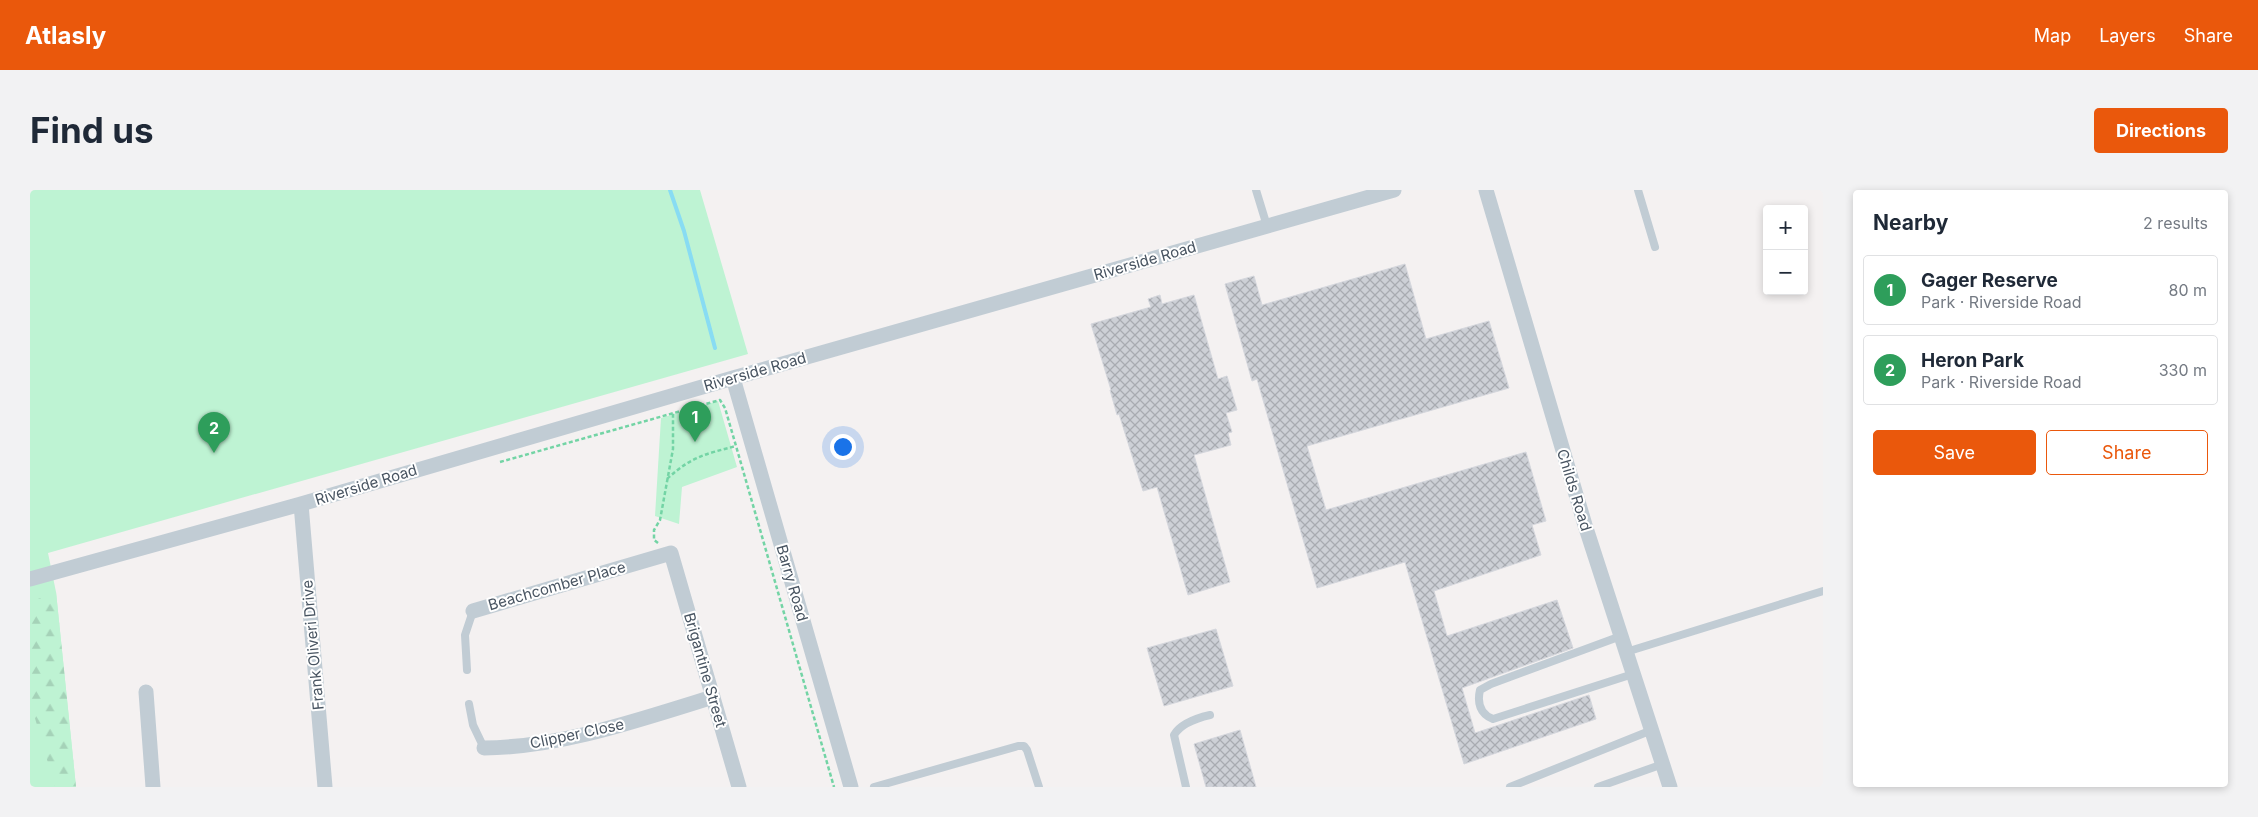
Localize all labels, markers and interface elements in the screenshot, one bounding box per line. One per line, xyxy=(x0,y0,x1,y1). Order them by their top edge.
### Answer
text: Atlasly xyxy=(25,21,106,50)
text: Map xyxy=(2034,25,2071,46)
text: Layers xyxy=(2099,25,2156,46)
text: Share xyxy=(2184,25,2233,46)
button: Directions xyxy=(2094,108,2228,153)
text: Find us xyxy=(30,109,154,151)
map controls xyxy=(1763,205,1808,295)
button: + xyxy=(1763,205,1808,250)
text: Nearby xyxy=(1873,210,1948,235)
text: 2 results xyxy=(2143,213,2208,233)
street label: Riverside Road xyxy=(1091,237,1198,284)
button: − xyxy=(1763,250,1808,295)
text: Gager Reserve xyxy=(1921,269,2058,292)
text: 1 xyxy=(1887,280,1893,300)
text: 80 m xyxy=(2168,280,2207,300)
text: Park · Riverside Road xyxy=(1921,292,2082,312)
street label: Riverside Road xyxy=(701,348,808,395)
text: Heron Park xyxy=(1921,349,2024,372)
text: 2 xyxy=(1885,360,1895,380)
text: 330 m xyxy=(2159,360,2207,380)
text: Park · Riverside Road xyxy=(1921,372,2082,392)
pin: 1 xyxy=(679,401,711,442)
pin: 2 xyxy=(198,412,230,453)
button: Save xyxy=(1873,430,2036,475)
button: Share xyxy=(2046,430,2208,475)
your location xyxy=(830,434,856,460)
street label: Childs Road xyxy=(1553,447,1596,533)
street label: Riverside Road xyxy=(313,460,419,509)
street label: Barry Road xyxy=(772,542,812,623)
street label: Beachcomber Place xyxy=(486,557,628,614)
street label: Frank Oliveri Drive xyxy=(297,579,328,711)
street label: Brigantine Street xyxy=(680,610,731,730)
street label: Clipper Close xyxy=(528,714,626,753)

